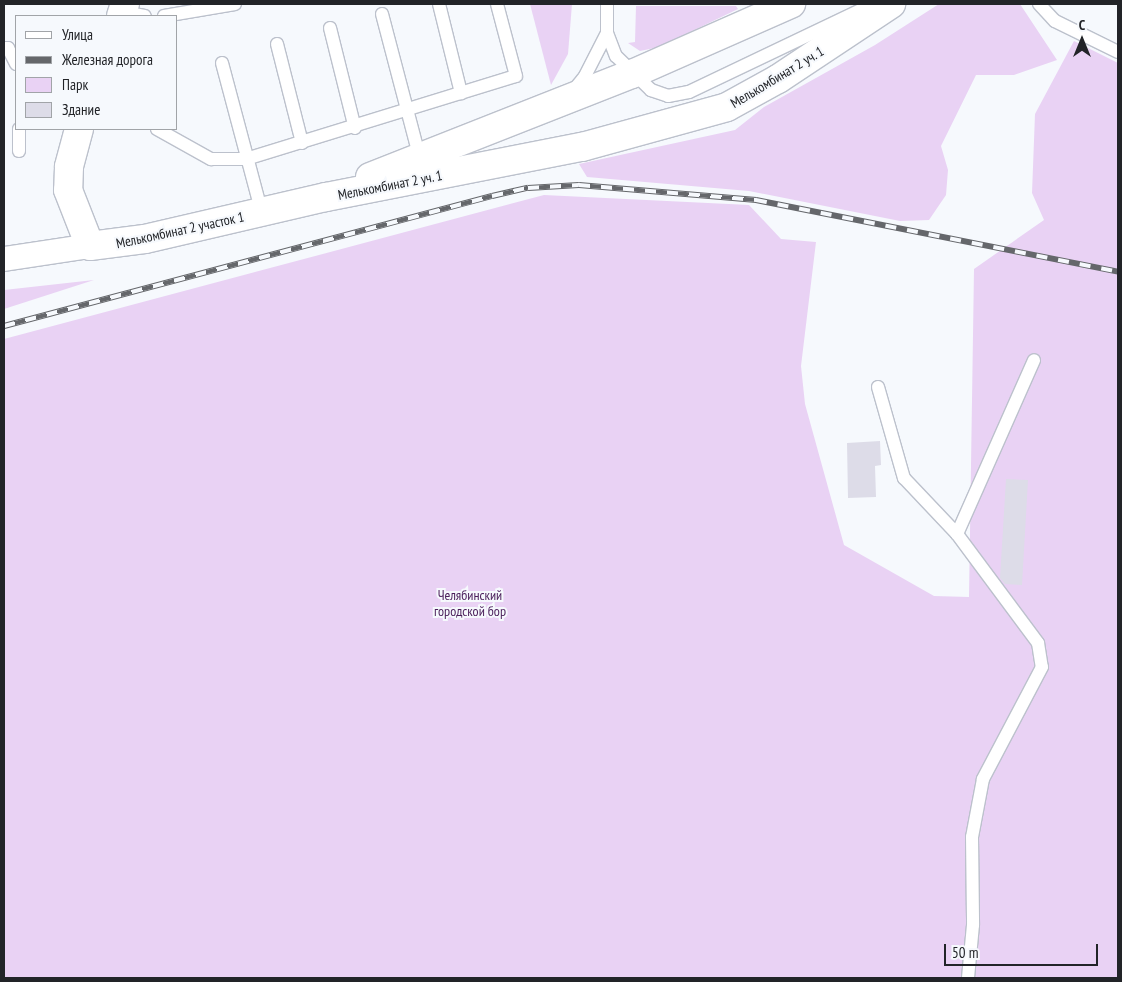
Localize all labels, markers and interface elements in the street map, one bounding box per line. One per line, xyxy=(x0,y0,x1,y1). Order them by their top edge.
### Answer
legend xyxy=(15,15,178,130)
north arrow xyxy=(1057,15,1107,65)
text: С xyxy=(1079,16,1085,34)
text: Улица xyxy=(62,25,93,44)
street label: Мелькомбинат 2 уч. 1 xyxy=(727,42,827,112)
text: Железная дорога xyxy=(62,50,153,69)
text: Парк xyxy=(62,75,88,94)
text: Здание xyxy=(62,100,100,119)
street label: Мелькомбинат 2 уч. 1 xyxy=(336,167,444,203)
street label: Мелькомбинат 2 участок 1 xyxy=(114,208,246,252)
park label: Челябинский городской бор xyxy=(434,587,506,620)
scale bar xyxy=(947,934,1101,966)
text: 50 m xyxy=(952,943,978,962)

